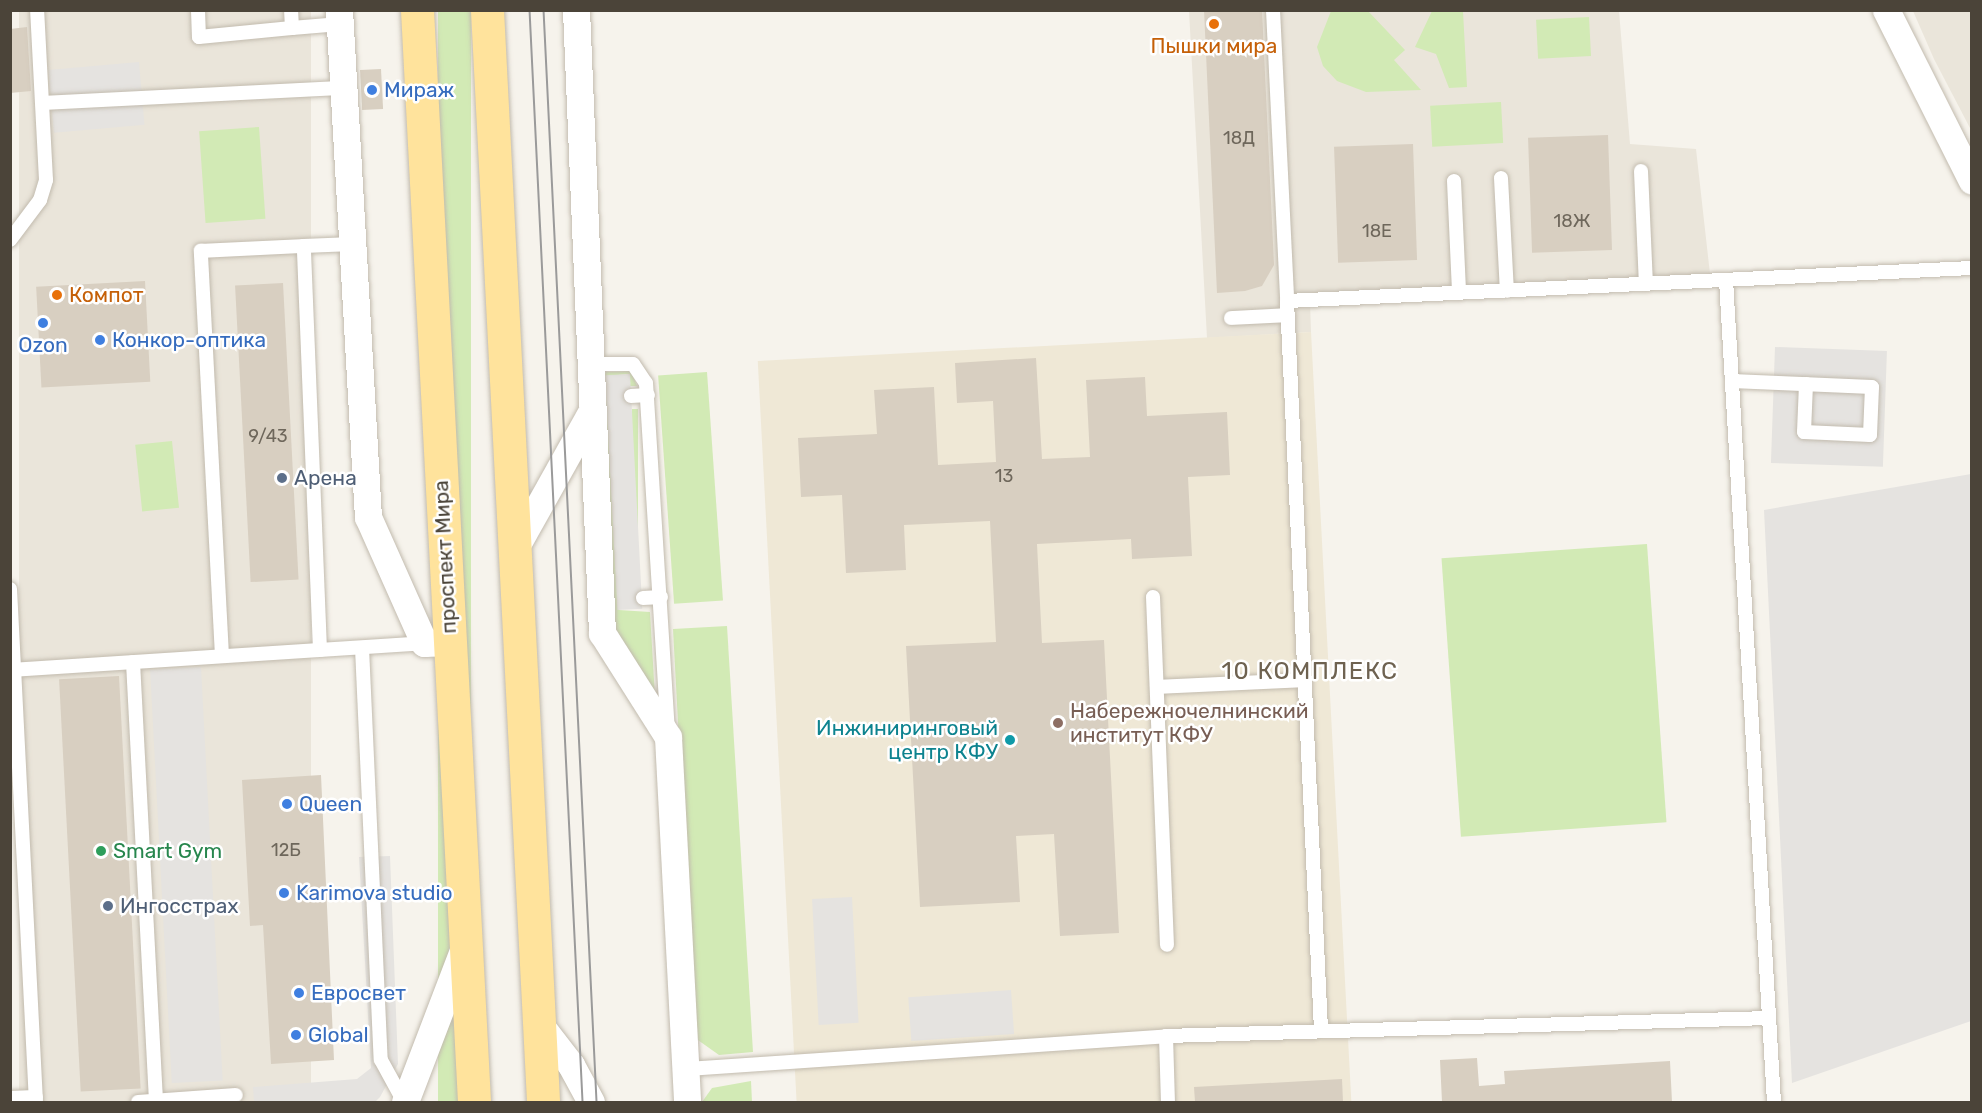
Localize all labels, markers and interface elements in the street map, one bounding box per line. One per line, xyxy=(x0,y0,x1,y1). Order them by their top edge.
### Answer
marker: Пышки мира xyxy=(1207,17,1221,31)
place label: Пышки мира xyxy=(1151,33,1277,59)
place label: Мираж xyxy=(384,77,454,103)
marker: Мираж xyxy=(365,83,379,97)
house number: 18Д xyxy=(1223,127,1255,149)
house number: 18Ж xyxy=(1554,210,1590,232)
house number: 18Е xyxy=(1362,220,1392,242)
place label: Компот xyxy=(69,282,143,308)
marker: Компот xyxy=(50,288,64,302)
marker: Ozon xyxy=(36,316,50,330)
place label: Конкор-оптика xyxy=(112,327,266,353)
place label: Ozon xyxy=(18,332,68,358)
marker: Конкор-оптика xyxy=(93,333,107,347)
house number: 9/43 xyxy=(248,425,288,447)
place label: Арена xyxy=(294,465,357,491)
house number: 13 xyxy=(995,465,1013,487)
marker: Арена xyxy=(275,471,289,485)
street label: проспект Мира xyxy=(428,480,462,634)
district label: 10 КОМПЛЕКС xyxy=(1222,658,1398,686)
place label: Набережночелнинский институт КФУ xyxy=(1070,698,1309,748)
place label: Инжиниринговый центр КФУ xyxy=(816,715,998,765)
marker: Набережночелнинский институт КФУ xyxy=(1051,716,1065,730)
marker: Инжиниринговый центр КФУ xyxy=(1003,733,1017,747)
place label: Queen xyxy=(299,791,362,817)
marker: Queen xyxy=(280,797,294,811)
place label: Smart Gym xyxy=(113,838,222,864)
house number: 12Б xyxy=(271,839,301,861)
marker: Smart Gym xyxy=(94,844,108,858)
place label: Karimova studio xyxy=(296,880,453,906)
marker: Karimova studio xyxy=(277,886,291,900)
place label: Ингосстрах xyxy=(120,893,239,919)
marker: Ингосстрах xyxy=(101,899,115,913)
place label: Евросвет xyxy=(311,980,406,1006)
marker: Евросвет xyxy=(292,986,306,1000)
place label: Global xyxy=(308,1022,369,1048)
marker: Global xyxy=(289,1028,303,1042)

